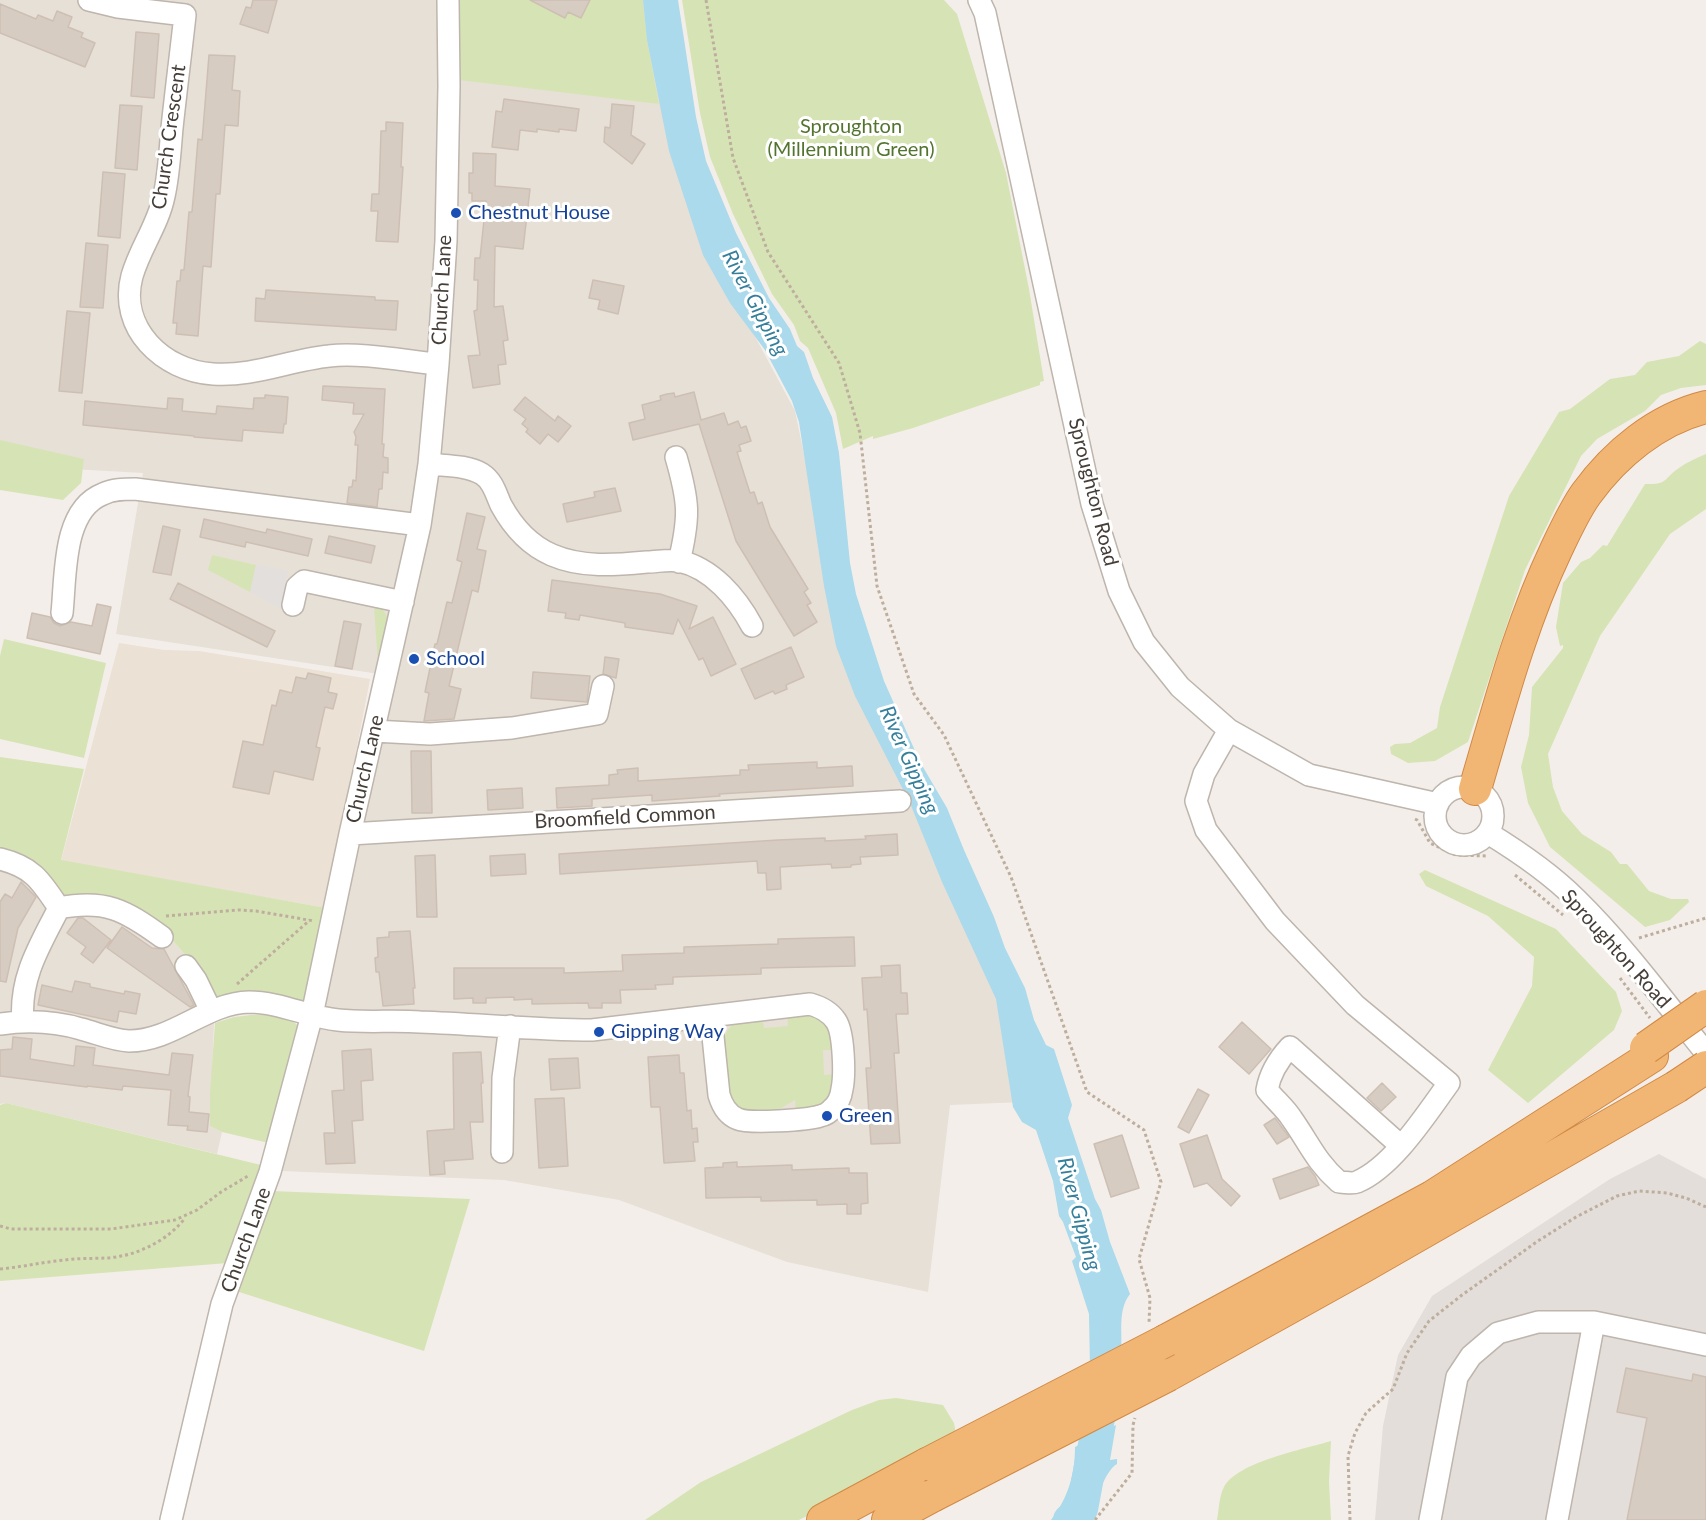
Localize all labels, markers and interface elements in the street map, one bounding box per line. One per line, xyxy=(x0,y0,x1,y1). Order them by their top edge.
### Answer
street label: Church Crescent xyxy=(147,63,191,211)
park label: Sproughton (Millennium Green) xyxy=(768,115,934,162)
place label: Chestnut House xyxy=(468,201,610,225)
marker: Chestnut House xyxy=(449,206,463,220)
street label: Church Lane xyxy=(427,234,457,346)
water label: River Gipping xyxy=(717,246,793,360)
street label: Sproughton Road xyxy=(1063,415,1123,569)
place label: School xyxy=(426,647,485,671)
marker: School xyxy=(407,652,421,666)
water label: River Gipping xyxy=(874,702,944,818)
street label: Church Lane xyxy=(341,713,389,825)
street label: Broomfield Common xyxy=(534,800,716,834)
street label: Sproughton Road xyxy=(1556,885,1676,1013)
place label: Gipping Way xyxy=(611,1020,724,1044)
marker: Gipping Way xyxy=(592,1025,606,1039)
place label: Green xyxy=(839,1104,893,1128)
marker: Green xyxy=(820,1109,834,1123)
water label: River Gipping xyxy=(1052,1155,1106,1273)
street label: Church Lane xyxy=(216,1184,276,1296)

